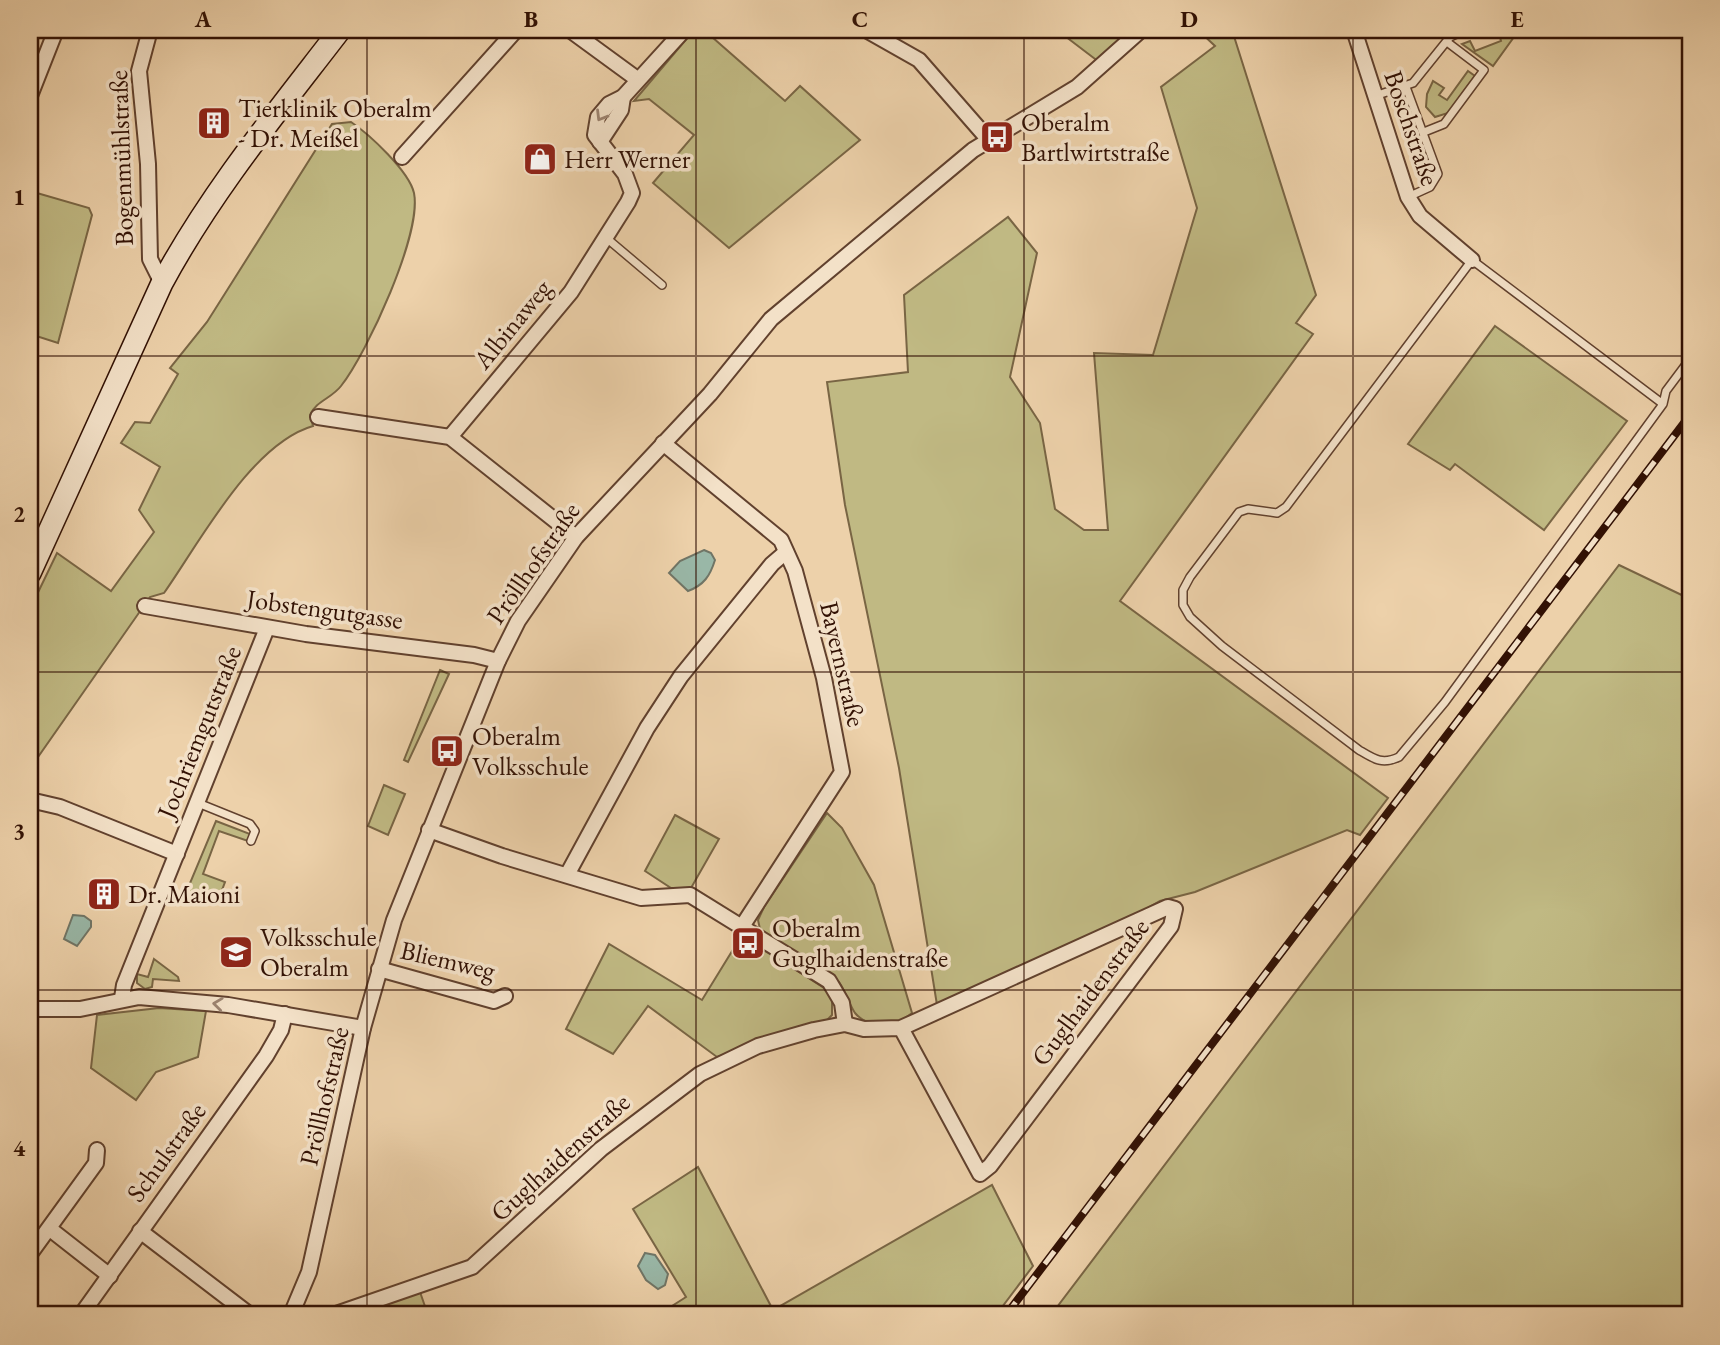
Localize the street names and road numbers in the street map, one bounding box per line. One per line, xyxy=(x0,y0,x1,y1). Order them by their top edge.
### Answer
street label: Boschstraße xyxy=(1376,66,1448,190)
street label: Bogenmühlstraße xyxy=(101,70,141,246)
street label: Albinaweg xyxy=(465,272,559,377)
street label: Pröllhofstraße xyxy=(479,495,587,631)
street label: Jobstengutgasse xyxy=(243,581,405,637)
street label: Bayernstraße xyxy=(812,598,874,730)
street label: Jochriemgutstraße xyxy=(148,641,249,825)
street label: Guglhaidenstraße xyxy=(1023,911,1157,1073)
street label: Bliemweg xyxy=(397,933,499,988)
street label: Pröllhofstraße xyxy=(292,1023,356,1169)
street label: Guglhaidenstraße xyxy=(483,1085,637,1229)
street label: Schulstraße xyxy=(118,1096,214,1208)

